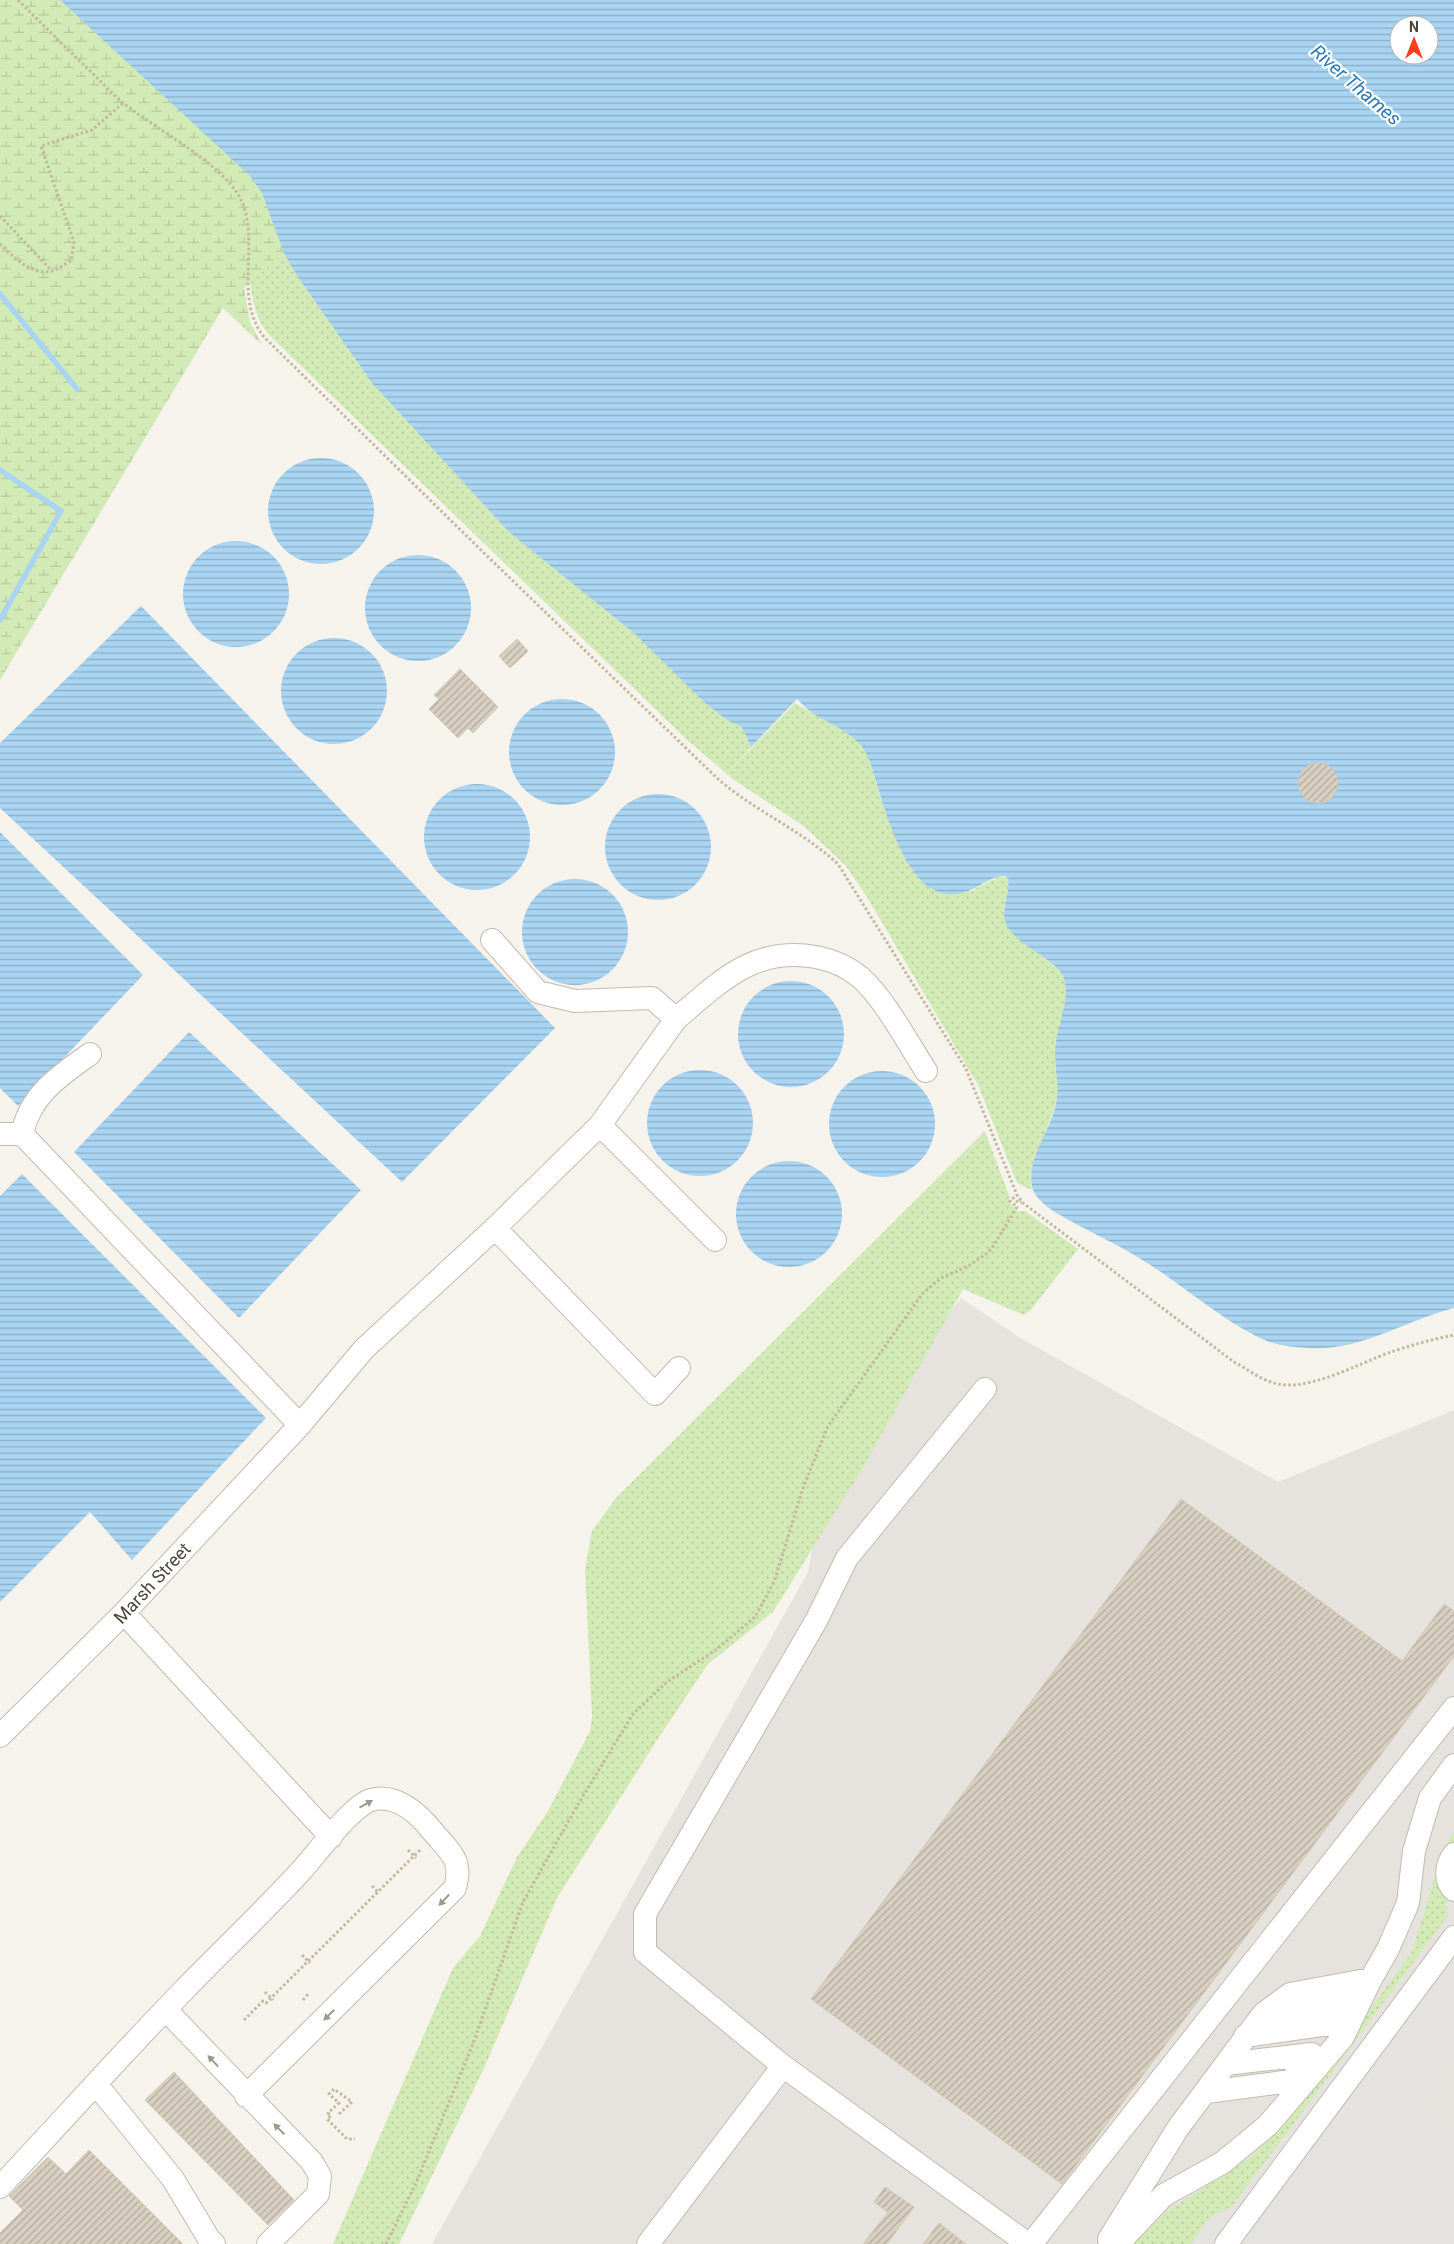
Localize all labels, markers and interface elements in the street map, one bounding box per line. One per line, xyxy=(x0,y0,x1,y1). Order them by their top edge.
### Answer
north arrow xyxy=(1389,15,1439,65)
text: N xyxy=(1409,19,1419,35)
water label: River Thames xyxy=(1306,40,1406,130)
street label: Marsh Street xyxy=(109,1538,195,1628)
one-way arrow xyxy=(359,1800,374,1808)
one-way arrow xyxy=(438,1894,450,1906)
one-way arrow xyxy=(323,2009,335,2021)
one-way arrow xyxy=(207,2055,219,2067)
one-way arrow xyxy=(273,2124,285,2136)

